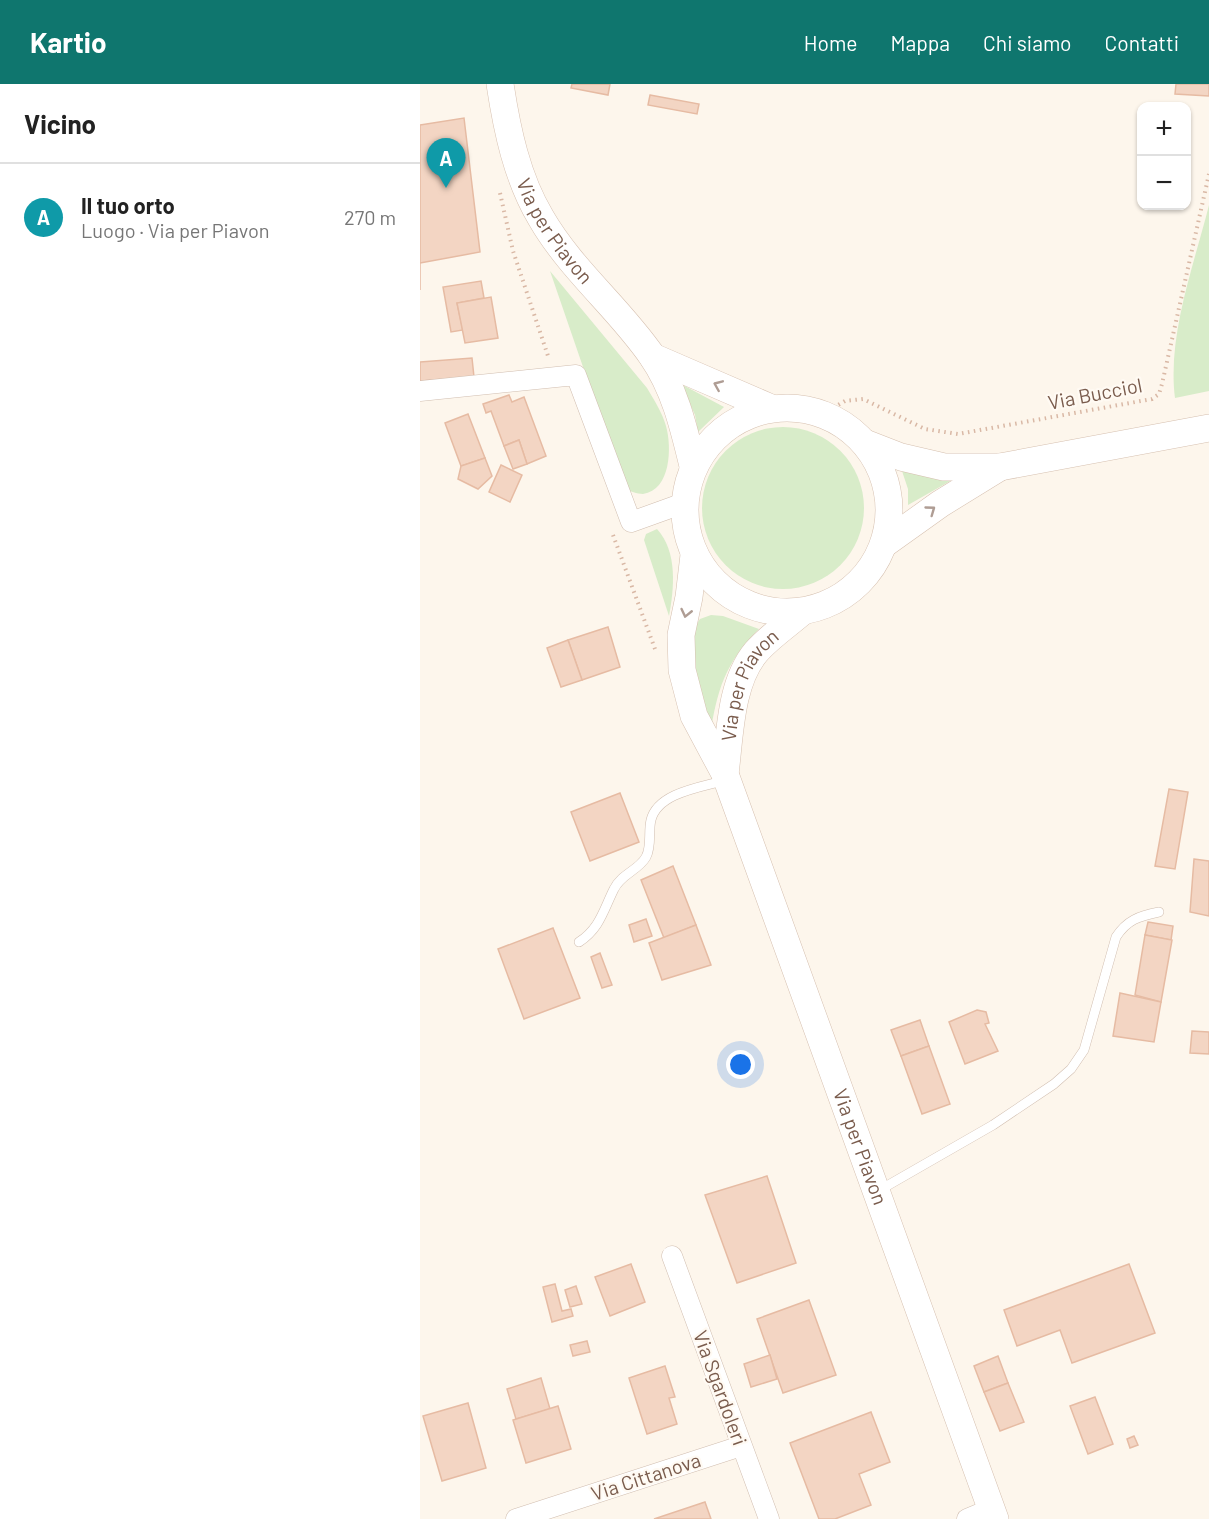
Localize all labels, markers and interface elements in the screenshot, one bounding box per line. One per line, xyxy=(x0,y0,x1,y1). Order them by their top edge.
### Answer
text: Kartio xyxy=(30,25,107,59)
text: Home xyxy=(804,30,857,55)
text: Mappa xyxy=(890,30,950,55)
text: Chi siamo xyxy=(983,30,1072,55)
text: Contatti xyxy=(1105,30,1179,55)
map controls xyxy=(1137,102,1191,210)
button: + xyxy=(1137,102,1191,156)
text: Vicino xyxy=(24,108,96,139)
pin: A xyxy=(426,138,466,188)
button: − xyxy=(1137,156,1191,210)
street label: Via per Piavon xyxy=(512,174,598,288)
text: Il tuo orto xyxy=(81,192,175,218)
text: A xyxy=(37,205,50,229)
text: 270 m xyxy=(344,205,396,229)
text: Luogo · Via per Piavon xyxy=(81,218,270,242)
street label: Via Bucciol xyxy=(1046,372,1144,414)
one-way arrow xyxy=(713,380,724,392)
one-way arrow xyxy=(925,506,936,517)
one-way arrow xyxy=(680,607,693,617)
street label: Via per Piavon xyxy=(716,623,783,742)
your location xyxy=(726,1050,755,1079)
street label: Via per Piavon xyxy=(829,1085,893,1208)
street label: Via Sgardoleri xyxy=(689,1327,753,1448)
street label: Via Cittanova xyxy=(588,1447,703,1505)

